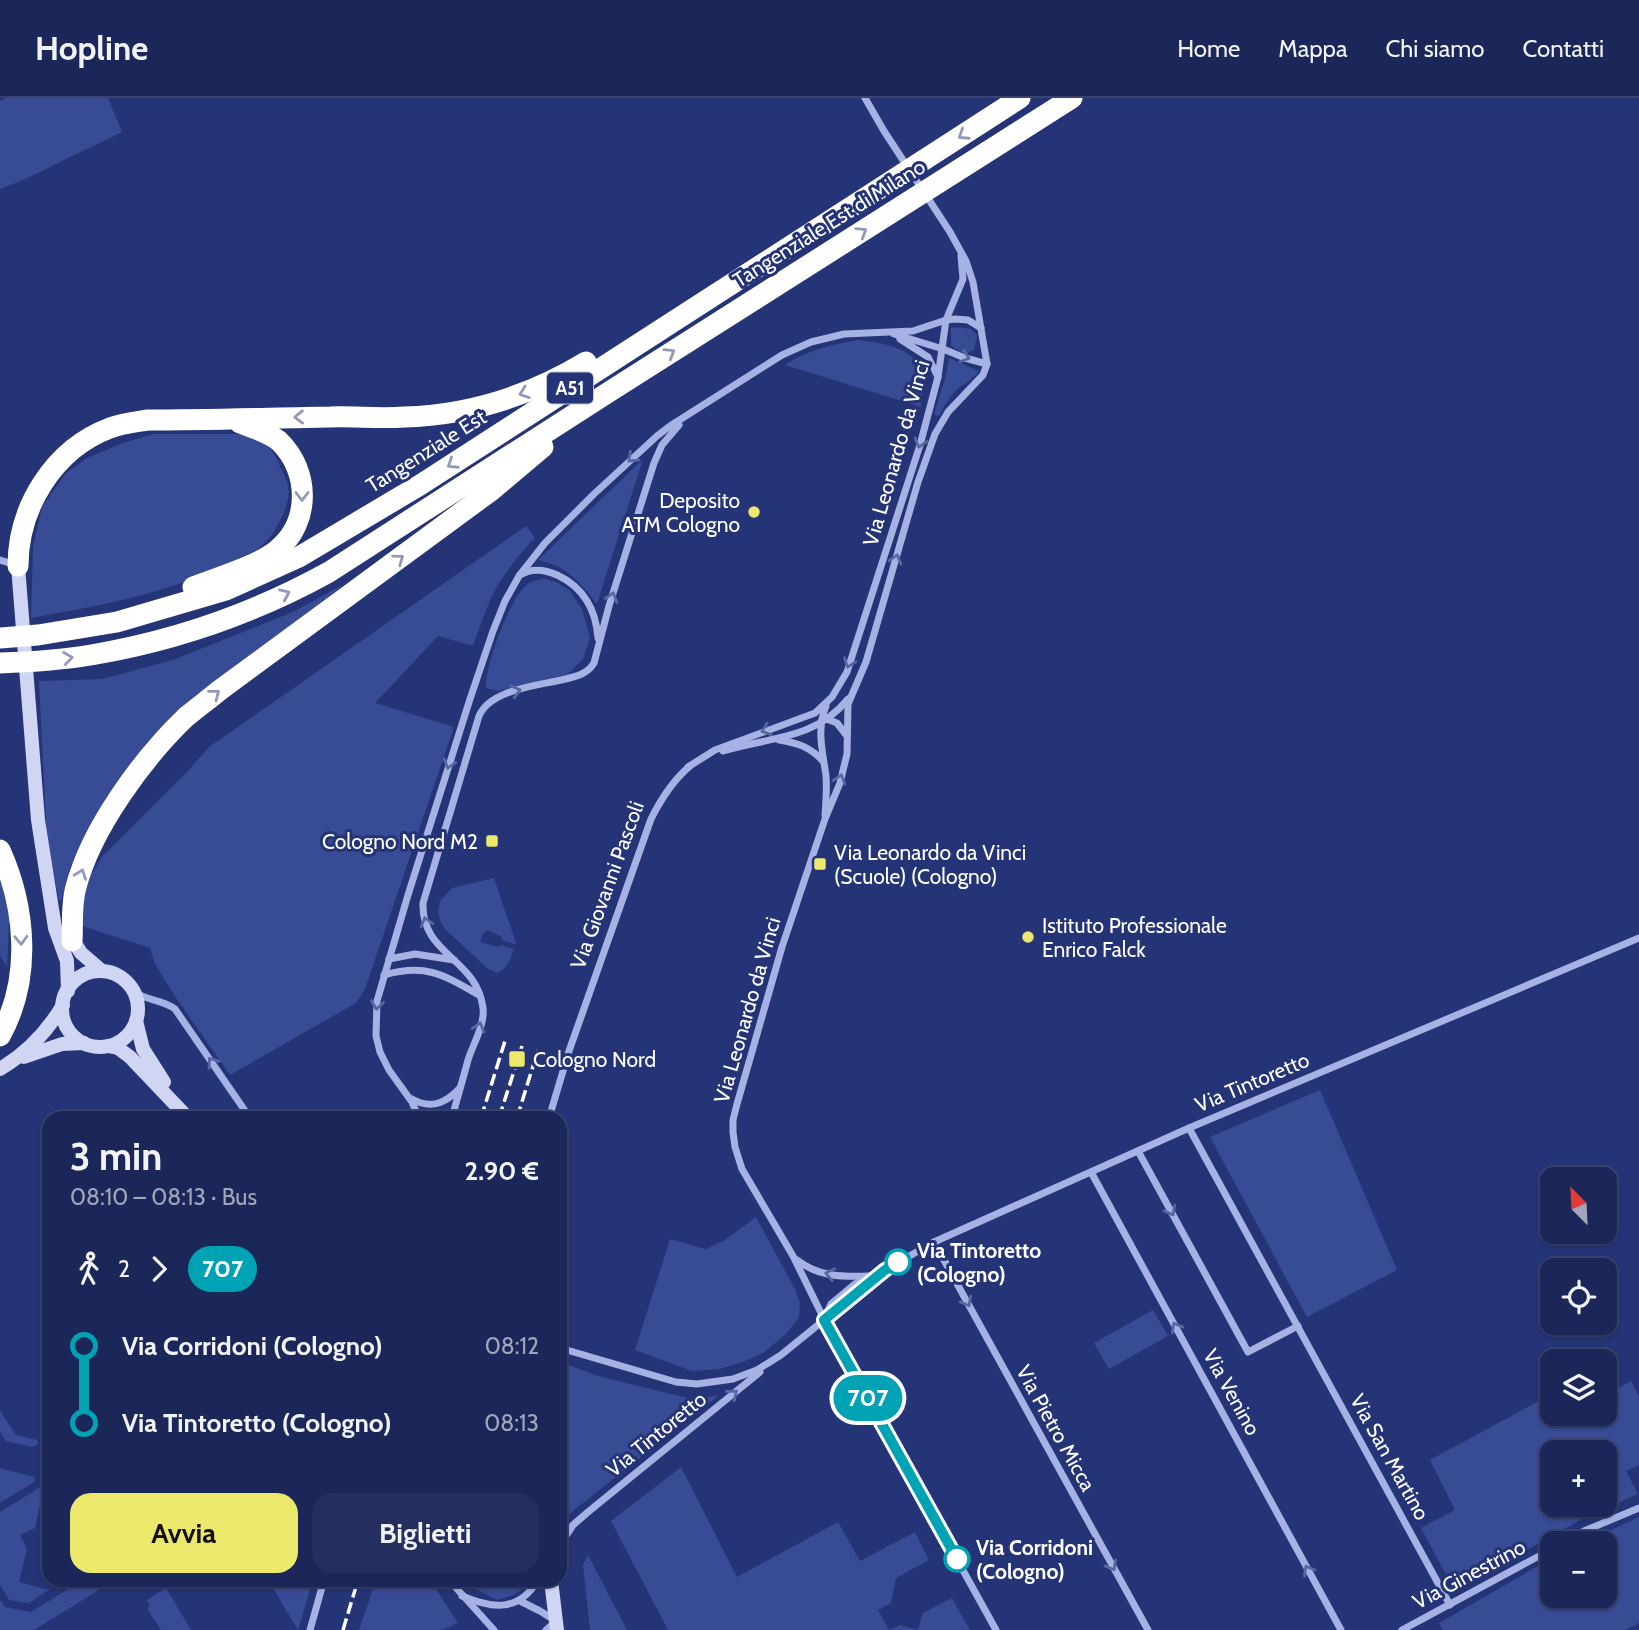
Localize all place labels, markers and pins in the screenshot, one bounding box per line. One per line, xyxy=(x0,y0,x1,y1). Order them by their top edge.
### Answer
place label: Deposito ATM Cologno xyxy=(621,488,740,537)
marker: Deposito ATM Cologno xyxy=(746,504,762,520)
place label: Cologno Nord M2 xyxy=(322,829,478,854)
marker: Cologno Nord M2 xyxy=(484,833,500,849)
place label: Via Leonardo da Vinci (Scuole) (Cologno) xyxy=(834,840,1026,889)
marker: Via Leonardo da Vinci (Scuole) (Cologno) xyxy=(812,856,828,872)
place label: Istituto Professionale Enrico Falck xyxy=(1042,913,1227,962)
marker: Istituto Professionale Enrico Falck xyxy=(1020,929,1036,945)
place label: Cologno Nord xyxy=(533,1047,656,1072)
marker: Cologno Nord xyxy=(507,1049,527,1069)
place label: Via Tintoretto (Cologno) xyxy=(917,1238,1041,1287)
marker: Via Tintoretto (Cologno) xyxy=(885,1249,911,1275)
place label: Via Corridoni (Cologno) xyxy=(976,1535,1093,1584)
marker: Via Corridoni (Cologno) xyxy=(944,1546,970,1572)

